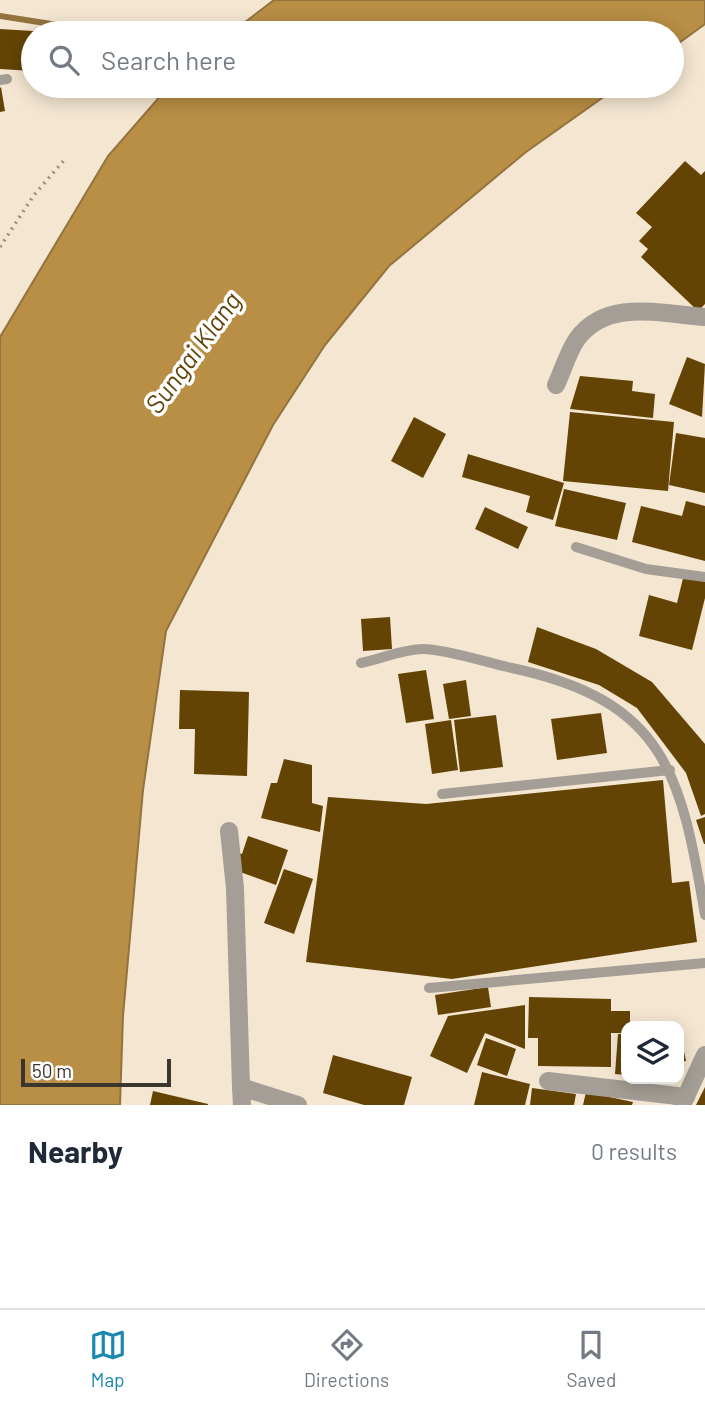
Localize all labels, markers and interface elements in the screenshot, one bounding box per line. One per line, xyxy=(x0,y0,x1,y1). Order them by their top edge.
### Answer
search box xyxy=(21,21,684,98)
icon: search xyxy=(45,41,83,79)
text: Search here xyxy=(101,44,236,75)
water label: Sungai Klang xyxy=(138,285,246,419)
map controls xyxy=(621,1021,684,1084)
button: layers xyxy=(621,1021,684,1084)
scale bar xyxy=(21,1056,172,1088)
text: 50 m xyxy=(32,1059,72,1082)
text: Nearby xyxy=(28,1133,123,1169)
text: 0 results xyxy=(591,1137,677,1165)
tab: Map xyxy=(89,1326,127,1391)
tab: Directions xyxy=(304,1326,389,1391)
tab: Saved xyxy=(566,1326,616,1391)

